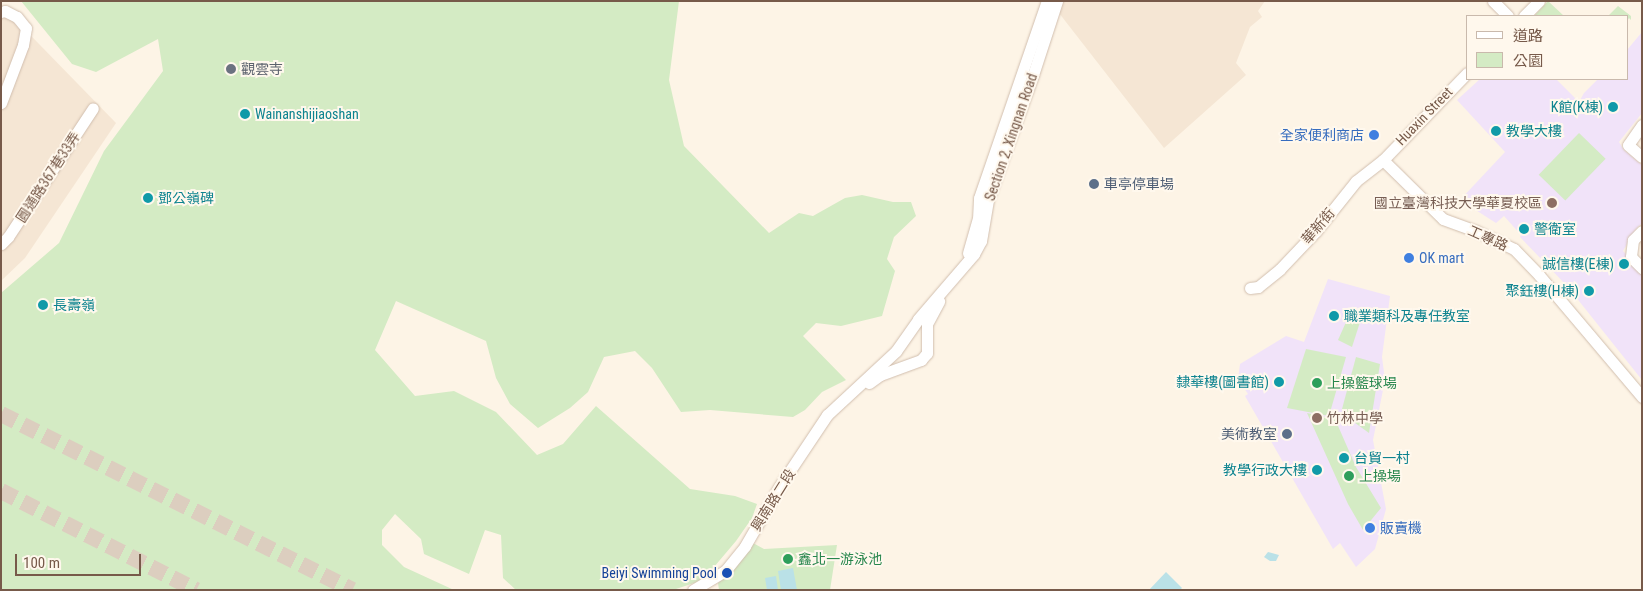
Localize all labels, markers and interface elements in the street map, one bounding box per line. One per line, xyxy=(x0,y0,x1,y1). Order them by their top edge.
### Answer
legend xyxy=(1466,15,1628,80)
text: 道路 xyxy=(1513,27,1543,45)
text: 公園 xyxy=(1513,52,1543,70)
place label: 觀雲寺 xyxy=(241,61,283,77)
marker: 觀雲寺 xyxy=(225,63,237,75)
street label: Section 2, Xingnan Road xyxy=(981,71,1041,203)
street label: Huaxin Street xyxy=(1392,83,1456,149)
place label: K館(K棟) xyxy=(1551,99,1603,115)
marker: K館(K棟) xyxy=(1607,101,1619,113)
place label: Wainanshijiaoshan xyxy=(255,106,359,122)
marker: Wainanshijiaoshan xyxy=(239,108,251,120)
place label: 教學大樓 xyxy=(1506,123,1562,139)
marker: 教學大樓 xyxy=(1490,125,1502,137)
place label: 全家便利商店 xyxy=(1280,127,1364,143)
street label: 圓通路367巷33弄 xyxy=(12,129,84,225)
marker: 全家便利商店 xyxy=(1368,129,1380,141)
place label: 車亭停車場 xyxy=(1104,176,1174,192)
marker: 車亭停車場 xyxy=(1088,178,1100,190)
place label: 鄧公嶺碑 xyxy=(158,190,214,206)
marker: 鄧公嶺碑 xyxy=(142,192,154,204)
place label: 國立臺灣科技大學華夏校區 xyxy=(1374,195,1542,211)
marker: 國立臺灣科技大學華夏校區 xyxy=(1546,197,1558,209)
street label: 華新街 xyxy=(1298,205,1338,247)
place label: 警衛室 xyxy=(1534,221,1576,237)
street label: 工專路 xyxy=(1465,222,1511,254)
marker: 警衛室 xyxy=(1518,223,1530,235)
place label: OK mart xyxy=(1419,250,1464,266)
marker: OK mart xyxy=(1403,252,1415,264)
place label: 誠信樓(E棟) xyxy=(1542,256,1614,272)
marker: 誠信樓(E棟) xyxy=(1618,258,1630,270)
place label: 聚鈺樓(H棟) xyxy=(1505,283,1579,299)
marker: 聚鈺樓(H棟) xyxy=(1583,285,1595,297)
place label: 長壽嶺 xyxy=(53,297,95,313)
marker: 長壽嶺 xyxy=(37,299,49,311)
place label: 職業類科及專任教室 xyxy=(1344,308,1470,324)
marker: 職業類科及專任教室 xyxy=(1328,310,1340,322)
place label: 隸華樓(圖書館) xyxy=(1176,374,1269,390)
place label: 上操籃球場 xyxy=(1327,375,1397,391)
marker: 隸華樓(圖書館) xyxy=(1273,376,1285,388)
marker: 上操籃球場 xyxy=(1311,377,1323,389)
place label: 竹林中學 xyxy=(1327,410,1383,426)
marker: 竹林中學 xyxy=(1311,412,1323,424)
place label: 美術教室 xyxy=(1221,426,1277,442)
marker: 美術教室 xyxy=(1281,428,1293,440)
place label: 台貿一村 xyxy=(1354,450,1410,466)
marker: 台貿一村 xyxy=(1338,452,1350,464)
place label: 教學行政大樓 xyxy=(1223,462,1307,478)
marker: 教學行政大樓 xyxy=(1311,464,1323,476)
street label: 興南路二段 xyxy=(747,466,799,534)
place label: 上操場 xyxy=(1359,468,1401,484)
marker: 上操場 xyxy=(1343,470,1355,482)
place label: 販賣機 xyxy=(1380,520,1422,536)
marker: 販賣機 xyxy=(1364,522,1376,534)
scale bar xyxy=(18,544,144,576)
place label: 鑫北一游泳池 xyxy=(798,551,882,567)
marker: 鑫北一游泳池 xyxy=(782,553,794,565)
text: 100 m xyxy=(23,554,60,572)
place label: Beiyi Swimming Pool xyxy=(602,565,717,581)
marker: Beiyi Swimming Pool xyxy=(721,567,733,579)

